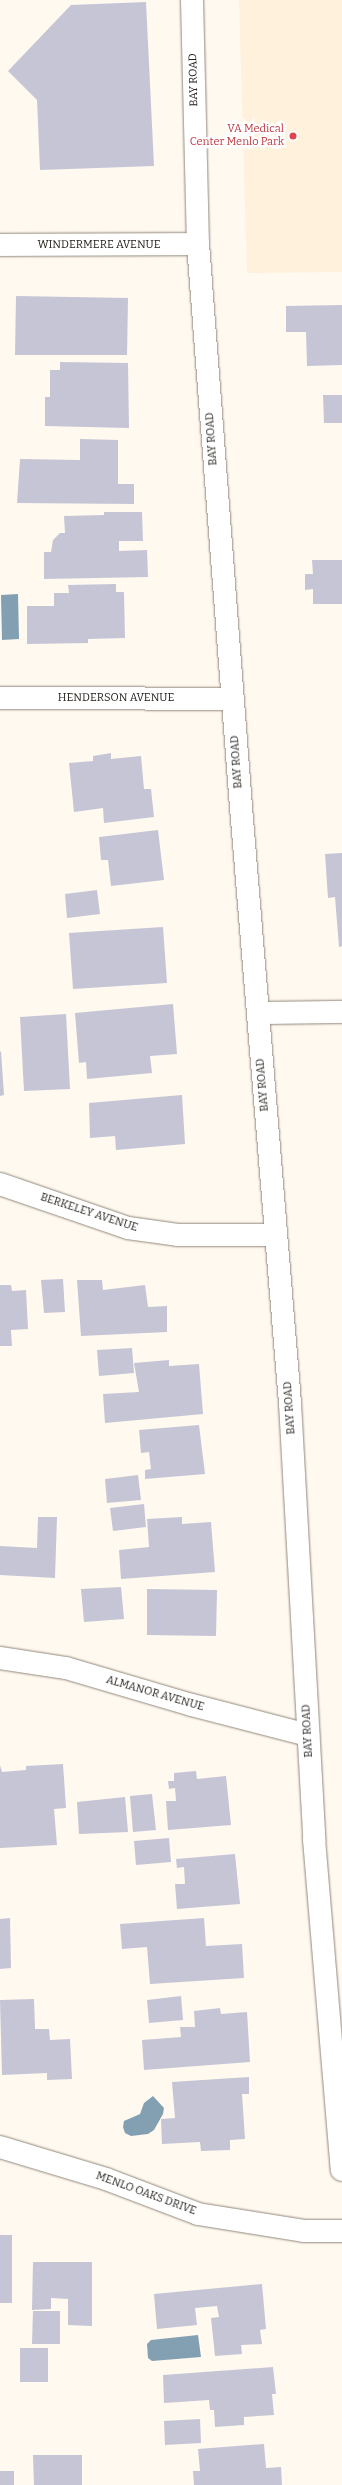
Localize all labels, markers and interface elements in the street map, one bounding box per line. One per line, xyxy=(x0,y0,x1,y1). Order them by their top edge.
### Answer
street label: BAY ROAD xyxy=(187,53,201,107)
place label: VA Medical Center Menlo Park xyxy=(190,123,284,149)
marker: VA Medical Center Menlo Park xyxy=(287,130,299,142)
street label: WINDERMERE AVENUE xyxy=(37,238,161,252)
street label: BAY ROAD xyxy=(204,412,220,466)
street label: HENDERSON AVENUE xyxy=(58,691,174,705)
street label: BAY ROAD xyxy=(229,735,245,789)
street label: BAY ROAD xyxy=(254,1058,272,1112)
street label: BERKELEY AVENUE xyxy=(39,1191,139,1235)
street label: BAY ROAD xyxy=(282,1381,298,1435)
street label: ALMANOR AVENUE xyxy=(104,1674,206,1714)
street label: BAY ROAD xyxy=(300,1704,316,1758)
street label: MENLO OAKS DRIVE xyxy=(94,2170,198,2218)

